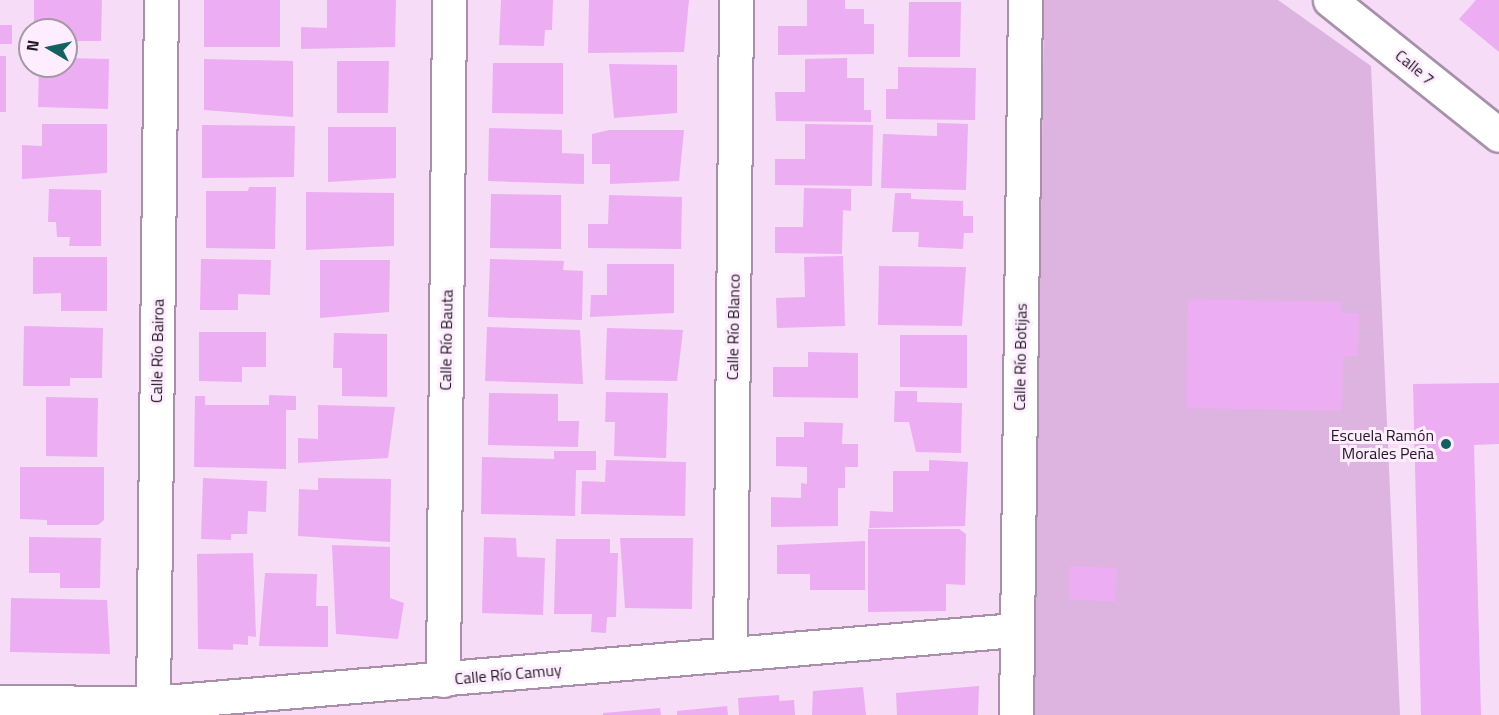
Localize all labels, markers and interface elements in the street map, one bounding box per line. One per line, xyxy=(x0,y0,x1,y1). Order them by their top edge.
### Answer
north arrow xyxy=(18,18,78,78)
text: N xyxy=(19,38,45,53)
street label: Calle 7 xyxy=(1392,45,1438,89)
street label: Calle Río Blanco xyxy=(722,274,744,380)
street label: Calle Río Bauta xyxy=(436,289,456,391)
street label: Calle Río Bairoa xyxy=(146,299,168,403)
street label: Calle Río Botijas xyxy=(1009,303,1031,411)
place label: Escuela Ramón Morales Peña xyxy=(1331,425,1434,463)
marker: Escuela Ramón Morales Peña xyxy=(1439,437,1453,451)
street label: Calle Río Camuy xyxy=(454,660,562,688)

